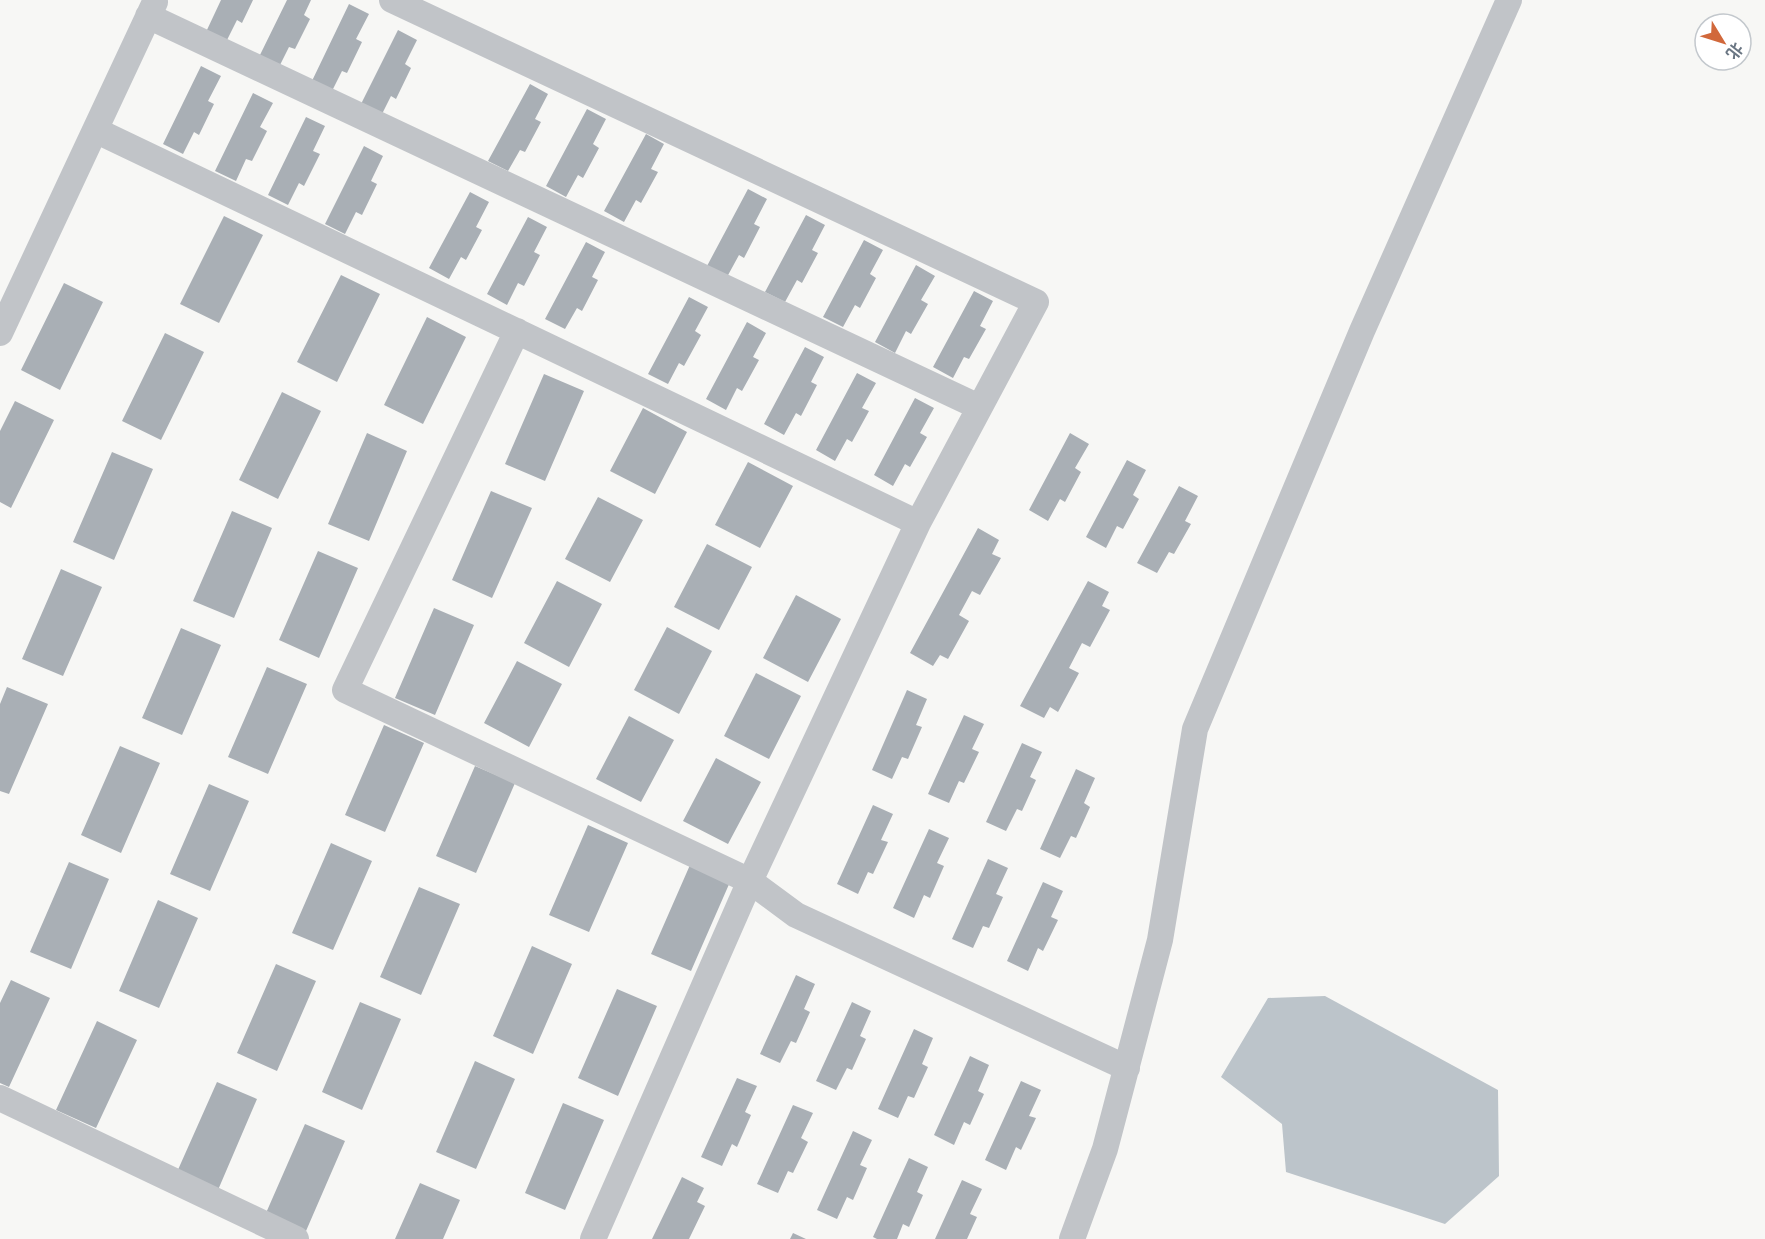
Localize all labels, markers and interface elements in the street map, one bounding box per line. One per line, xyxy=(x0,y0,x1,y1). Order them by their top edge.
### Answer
north arrow xyxy=(1693,12,1753,72)
text: 北 xyxy=(1722,39,1748,64)

